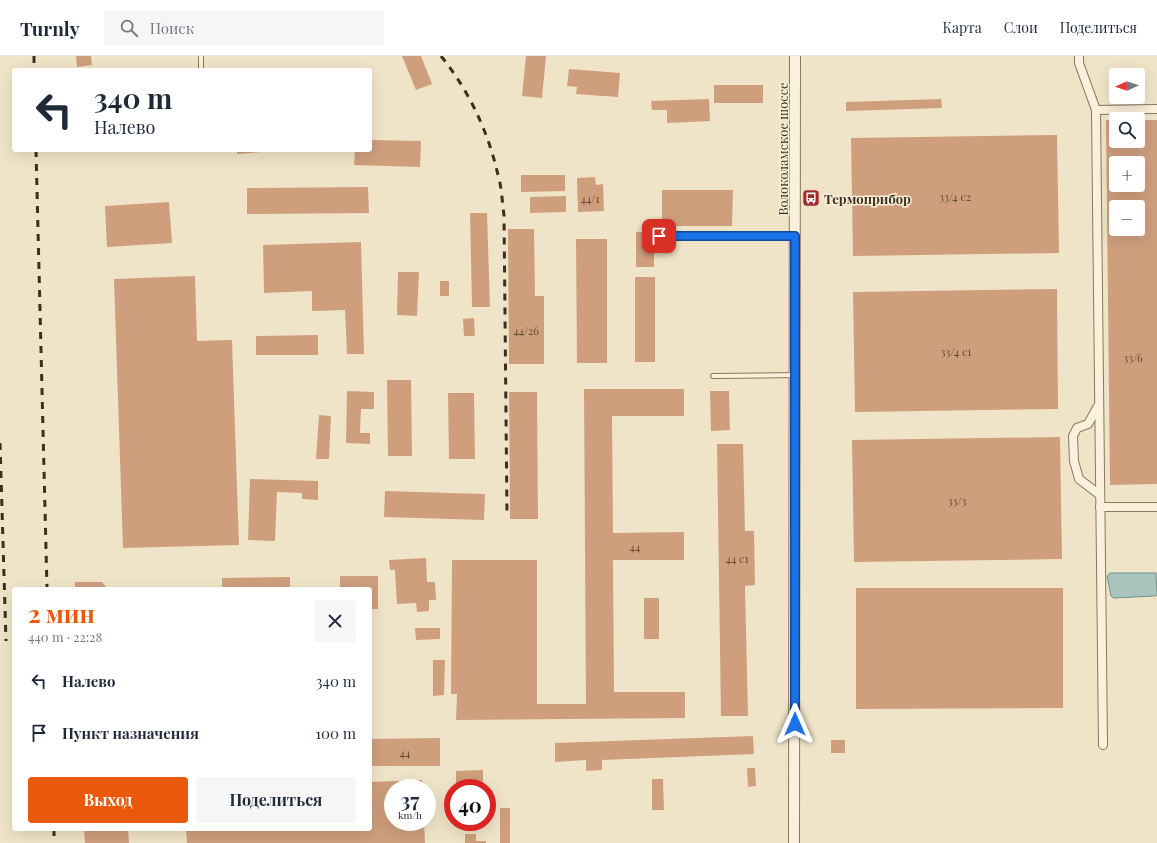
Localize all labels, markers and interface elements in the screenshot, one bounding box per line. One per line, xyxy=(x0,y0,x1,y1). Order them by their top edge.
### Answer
search box xyxy=(104,10,384,46)
text: Turnly xyxy=(20,15,80,41)
icon: search xyxy=(118,17,140,39)
text: Поиск xyxy=(150,18,194,38)
text: Карта xyxy=(942,18,982,37)
text: Слои xyxy=(1004,18,1038,37)
text: Поделиться xyxy=(1060,18,1137,37)
north arrow xyxy=(1109,68,1145,104)
map controls xyxy=(1109,68,1145,236)
text: 340 m xyxy=(94,79,172,116)
street label: Волоколамское шоссе xyxy=(774,82,791,216)
icon: left xyxy=(28,84,80,136)
button: search xyxy=(1109,112,1145,148)
text: Налево xyxy=(94,115,155,139)
button: + xyxy=(1109,156,1145,192)
bus stop icon: Термоприбор xyxy=(801,188,821,208)
house number: 33/4 с2 xyxy=(939,189,971,204)
place label: Термоприбор xyxy=(824,190,911,207)
house number: 44/1 xyxy=(580,191,600,206)
button: − xyxy=(1109,200,1145,236)
pin xyxy=(642,219,676,253)
icon: arrive xyxy=(648,225,670,247)
house number: 44/26 xyxy=(513,323,539,338)
house number: 33/4 с1 xyxy=(941,344,971,359)
house number: 33/6 xyxy=(1123,350,1143,365)
house number: 33/3 xyxy=(948,493,966,508)
house number: 44 xyxy=(630,539,641,554)
house number: 44 с1 xyxy=(725,551,749,566)
text: 2 мин xyxy=(28,597,95,629)
button: close xyxy=(314,600,356,642)
text: 440 m · 22:28 xyxy=(28,628,102,645)
icon: left xyxy=(28,670,50,692)
text: Налево xyxy=(62,671,115,691)
text: 340 m xyxy=(316,671,356,691)
position arrow xyxy=(774,703,816,745)
icon: arrive xyxy=(28,722,50,744)
text: Пункт назначения xyxy=(62,723,199,743)
text: 100 m xyxy=(315,723,356,743)
house number: 44 xyxy=(400,745,411,760)
button: Выход xyxy=(28,777,188,823)
button: Поделиться xyxy=(196,777,356,823)
speed limit sign: 40 xyxy=(444,779,496,831)
text: 37 xyxy=(401,786,419,813)
text: km/h xyxy=(398,808,422,822)

